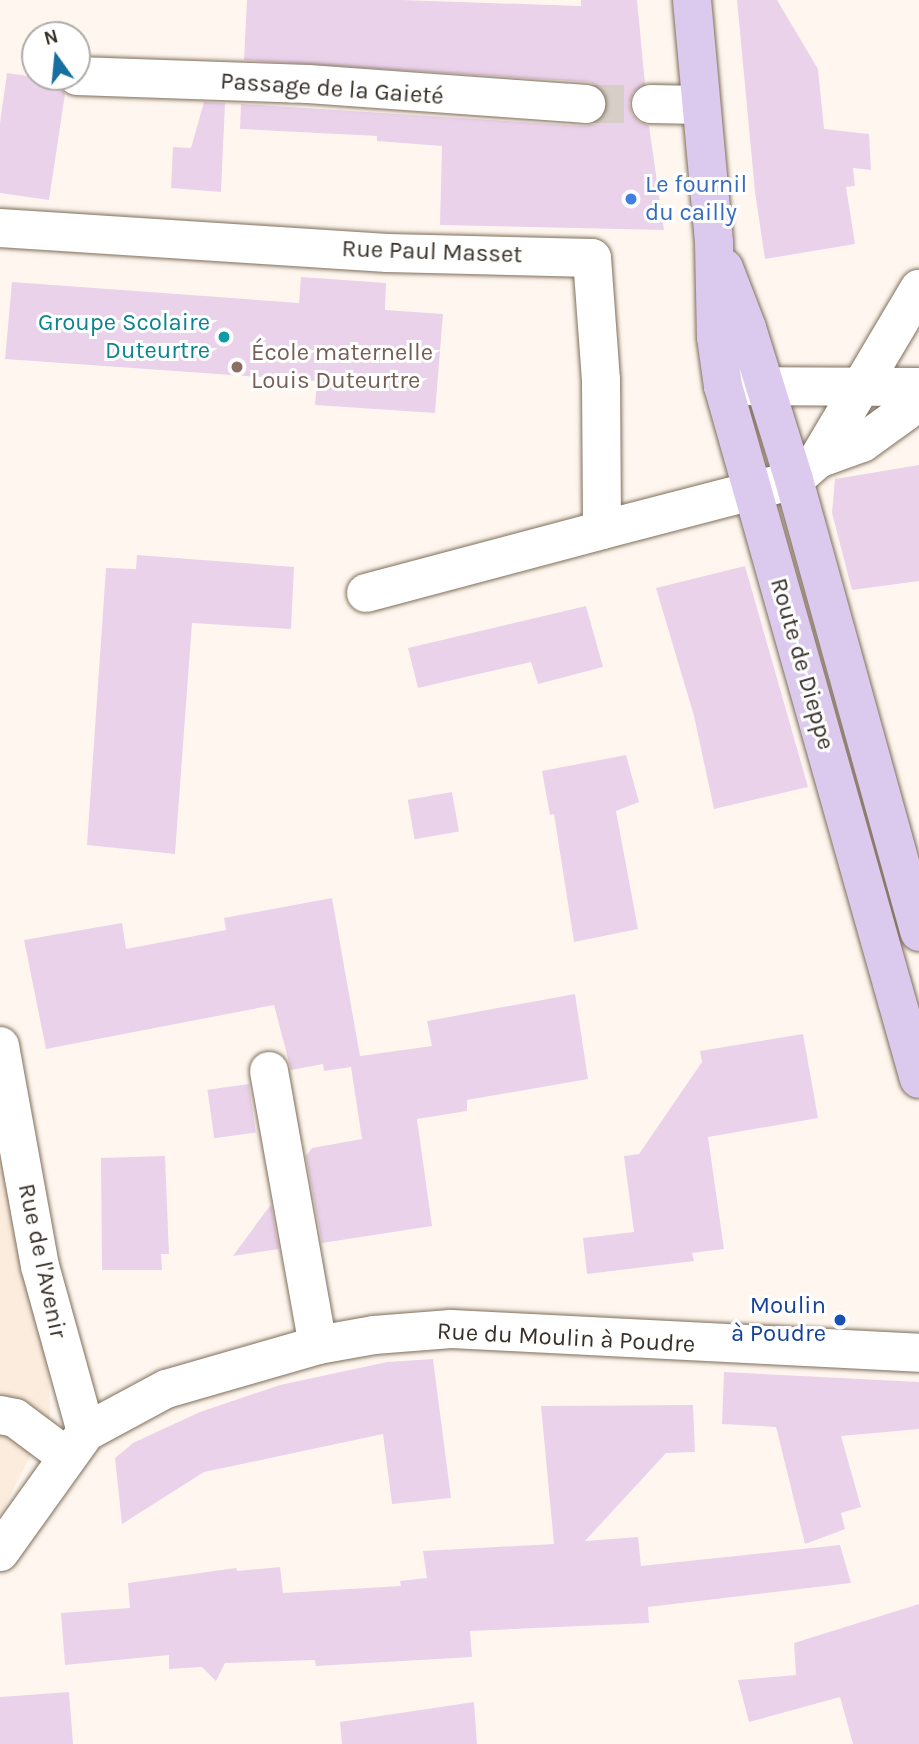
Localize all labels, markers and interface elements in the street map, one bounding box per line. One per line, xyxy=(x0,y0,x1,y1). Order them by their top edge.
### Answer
north arrow xyxy=(21,21,91,91)
text: N xyxy=(42,25,61,50)
street label: Passage de la Gaieté xyxy=(219,67,445,111)
place label: Le fournil du cailly xyxy=(645,171,747,227)
marker: Le fournil du cailly xyxy=(623,191,639,207)
street label: Rue Paul Masset xyxy=(341,234,523,270)
place label: Groupe Scolaire Duteurtre xyxy=(38,309,210,365)
marker: Groupe Scolaire Duteurtre xyxy=(216,329,232,345)
place label: École maternelle Louis Duteurtre xyxy=(251,339,433,395)
marker: École maternelle Louis Duteurtre xyxy=(229,359,245,375)
street label: Route de Dieppe xyxy=(764,575,840,753)
street label: Rue de l'Avenir xyxy=(12,1181,72,1341)
place label: Moulin à Poudre xyxy=(731,1292,826,1348)
marker: Moulin à Poudre xyxy=(832,1312,848,1328)
street label: Rue du Moulin à Poudre xyxy=(436,1317,696,1359)

